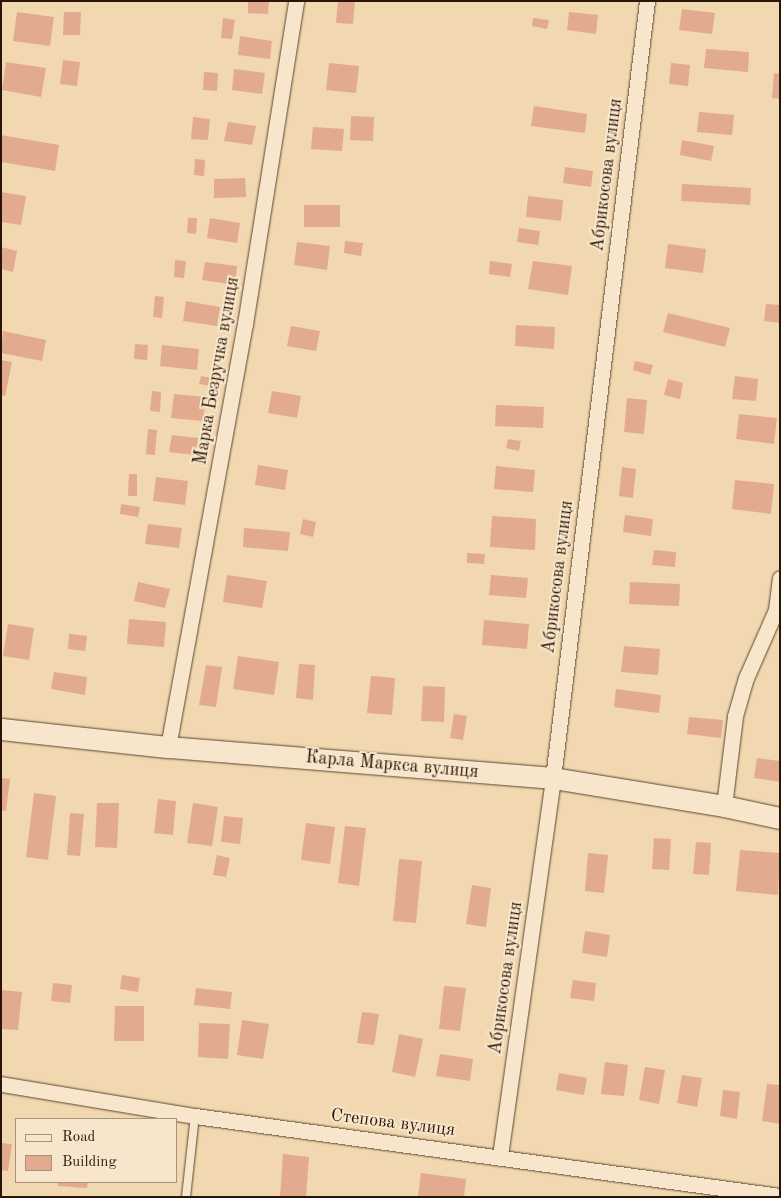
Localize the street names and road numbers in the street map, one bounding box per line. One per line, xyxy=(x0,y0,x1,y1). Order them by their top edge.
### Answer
street label: Абрикосова вулиця xyxy=(587,97,627,253)
street label: Марка Безручка вулиця xyxy=(190,275,244,467)
street label: Абрикосова вулиця xyxy=(538,499,578,655)
street label: Карла Маркса вулиця xyxy=(305,747,479,783)
street label: Абрикосова вулиця xyxy=(485,900,527,1056)
street label: Степова вулиця xyxy=(329,1105,457,1141)

